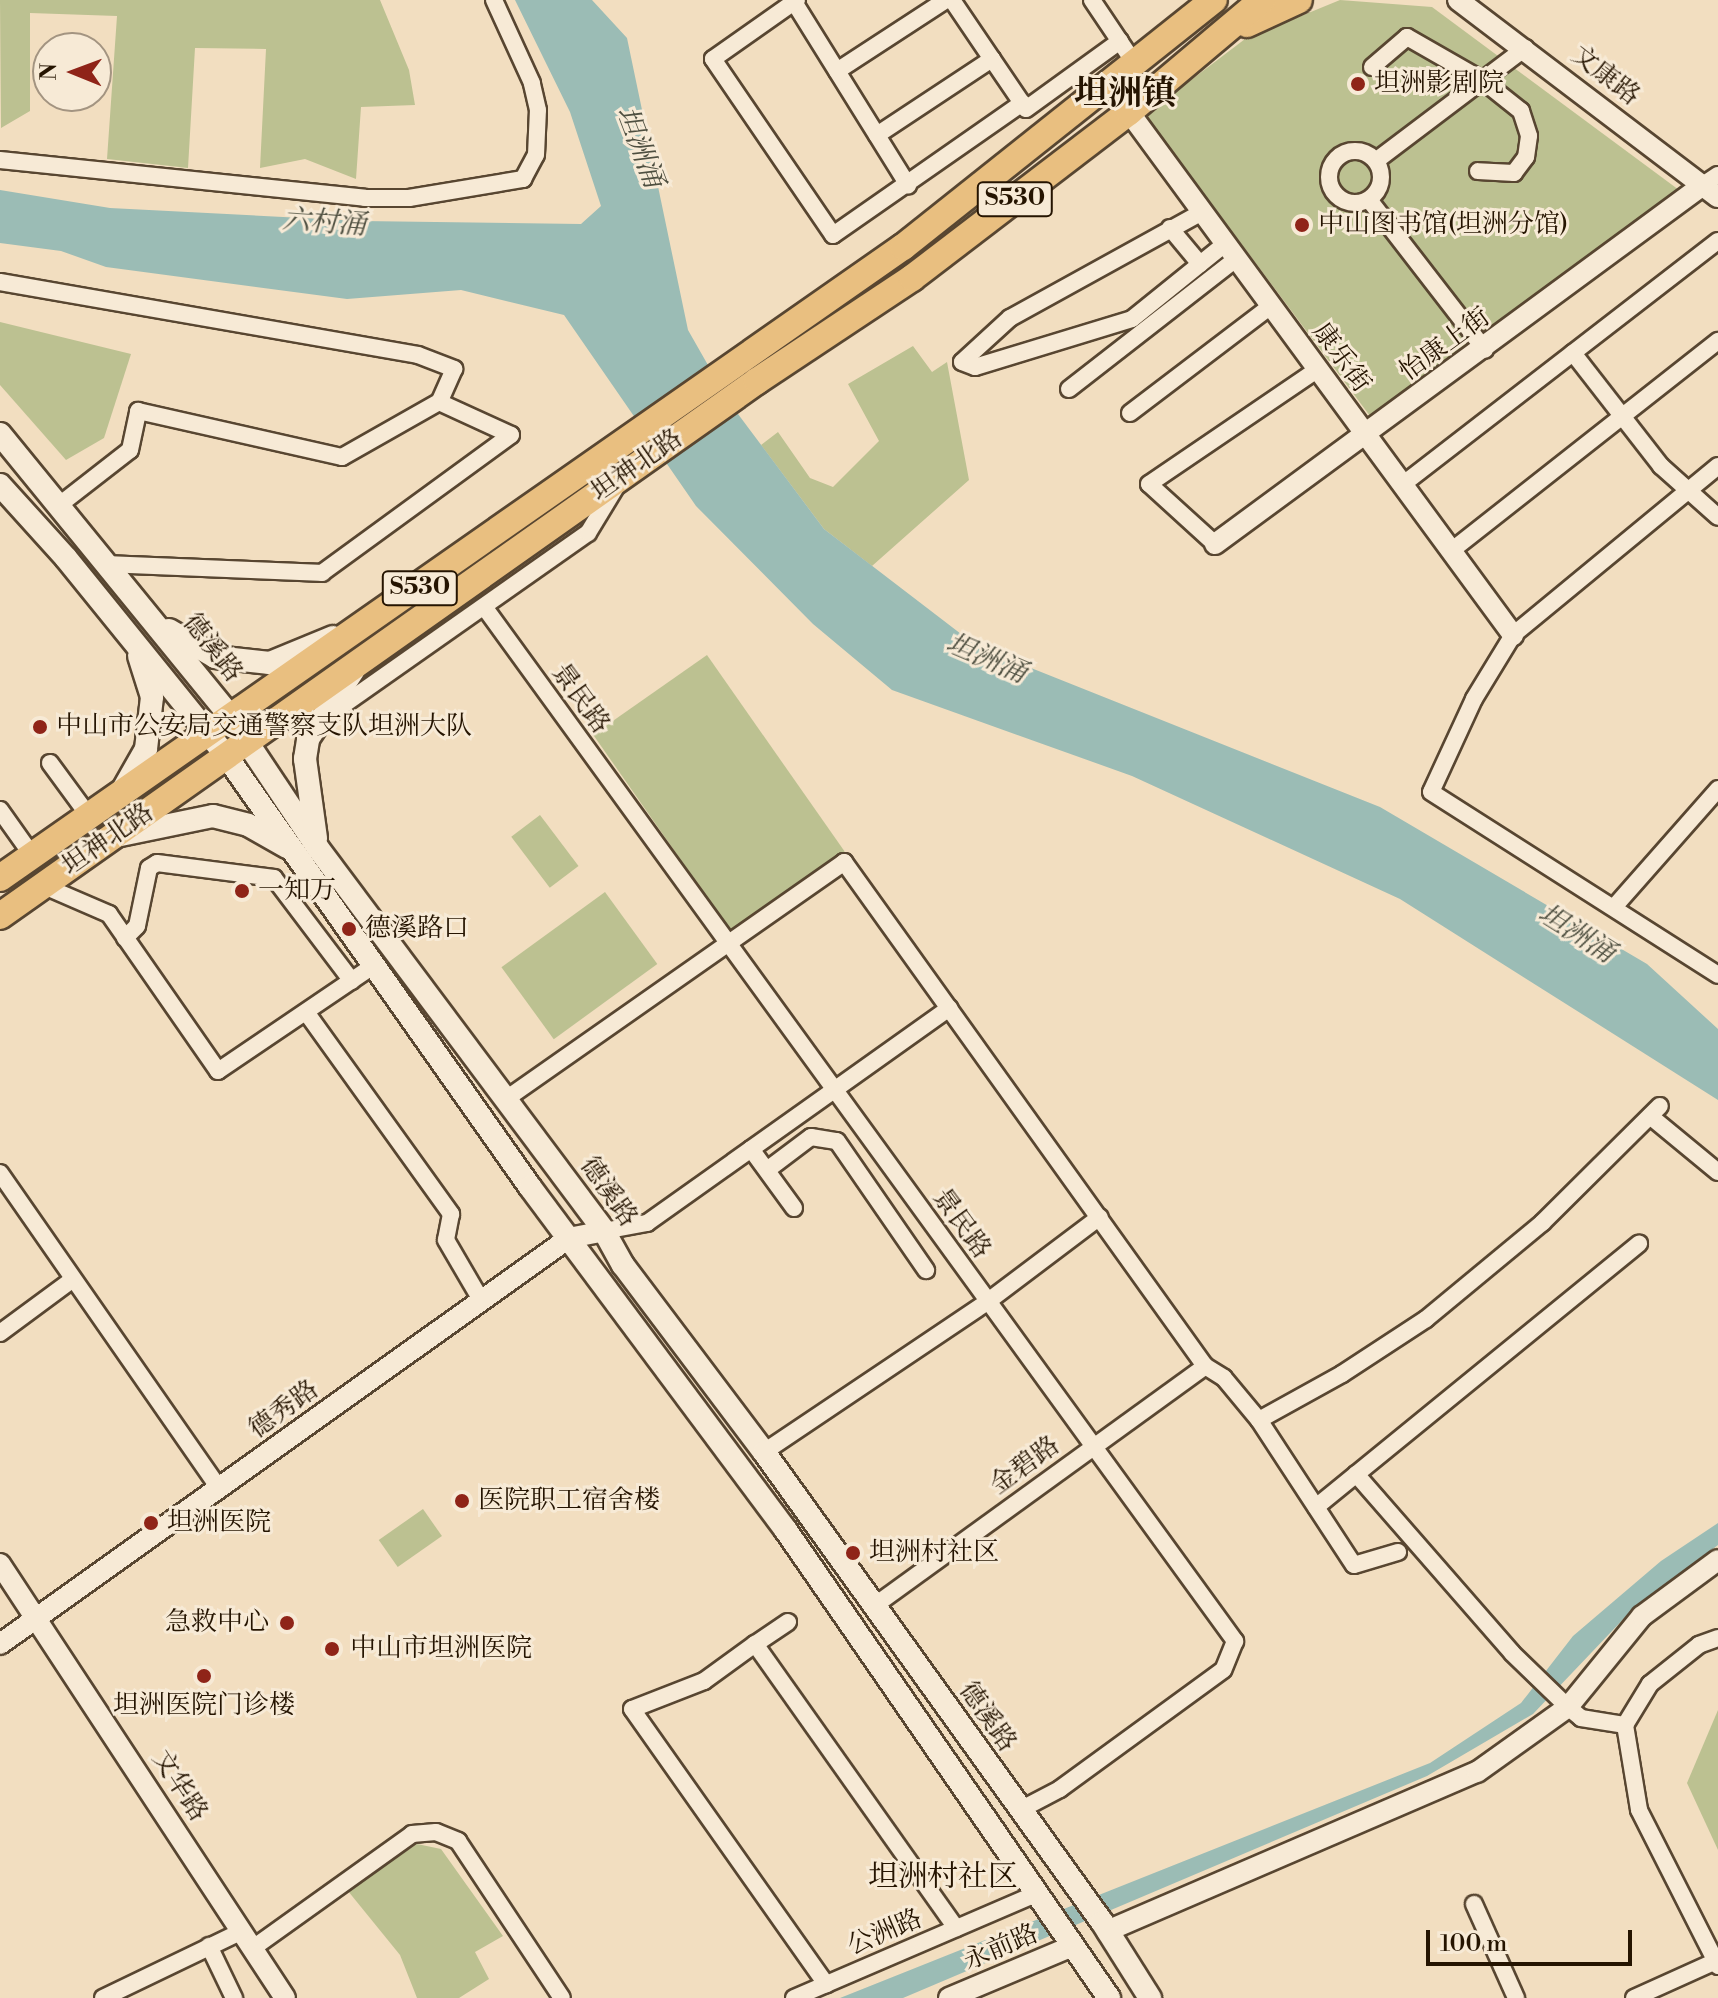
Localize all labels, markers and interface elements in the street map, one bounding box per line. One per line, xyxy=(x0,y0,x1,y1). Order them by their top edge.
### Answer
north arrow xyxy=(32,32,112,112)
street label: 文康路 xyxy=(1565,40,1645,112)
text: N xyxy=(36,63,63,81)
place label: 坦洲影剧院 xyxy=(1374,68,1504,100)
district label: 坦洲镇 xyxy=(1074,75,1176,115)
marker: 坦洲影剧院 xyxy=(1349,75,1367,93)
water label: 坦洲涌 xyxy=(608,102,670,192)
road number: S530 xyxy=(975,179,1055,219)
water label: 六村涌 xyxy=(281,203,367,243)
place label: 中山图书馆(坦洲分馆) xyxy=(1318,209,1568,241)
marker: 中山图书馆(坦洲分馆) xyxy=(1293,216,1311,234)
street label: 怡康上街 xyxy=(1394,302,1496,388)
street label: 康乐街 xyxy=(1305,317,1377,399)
street label: 坦神北路 xyxy=(585,423,689,509)
road number: S530 xyxy=(380,568,460,608)
street label: 德溪路 xyxy=(176,608,248,688)
water label: 坦洲涌 xyxy=(941,627,1031,691)
street label: 景民路 xyxy=(544,658,616,740)
place label: 中山市公安局交通警察支队坦洲大队 xyxy=(56,711,472,743)
marker: 中山市公安局交通警察支队坦洲大队 xyxy=(31,718,49,736)
street label: 坦神北路 xyxy=(56,797,160,883)
place label: 一知万 xyxy=(258,875,336,907)
marker: 一知万 xyxy=(233,882,251,900)
water label: 坦洲涌 xyxy=(1531,897,1621,971)
place label: 德溪路口 xyxy=(365,913,469,945)
marker: 德溪路口 xyxy=(340,920,358,938)
street label: 德溪路 xyxy=(573,1151,643,1233)
street label: 景民路 xyxy=(925,1183,997,1265)
street label: 德秀路 xyxy=(243,1374,325,1446)
street label: 金碧路 xyxy=(984,1430,1066,1502)
place label: 医院职工宿舍楼 xyxy=(478,1485,660,1517)
marker: 医院职工宿舍楼 xyxy=(453,1492,471,1510)
place label: 坦洲医院 xyxy=(167,1507,271,1539)
marker: 坦洲医院 xyxy=(142,1514,160,1532)
place label: 坦洲村社区 xyxy=(869,1537,999,1569)
marker: 坦洲村社区 xyxy=(844,1544,862,1562)
place label: 急救中心 xyxy=(165,1607,269,1639)
marker: 急救中心 xyxy=(276,1612,298,1634)
place label: 中山市坦洲医院 xyxy=(350,1633,532,1665)
marker: 中山市坦洲医院 xyxy=(321,1638,343,1660)
marker: 坦洲医院门诊楼 xyxy=(193,1665,215,1687)
street label: 德溪路 xyxy=(952,1676,1022,1758)
place label: 坦洲医院门诊楼 xyxy=(113,1690,295,1722)
street label: 文华路 xyxy=(145,1745,213,1827)
district label: 坦洲村社区 xyxy=(868,1859,1018,1895)
street label: 公洲路 xyxy=(843,1903,927,1963)
scale bar xyxy=(1430,1914,1636,1964)
street label: 永前路 xyxy=(959,1918,1043,1978)
text: 100 m xyxy=(1440,1929,1507,1959)

